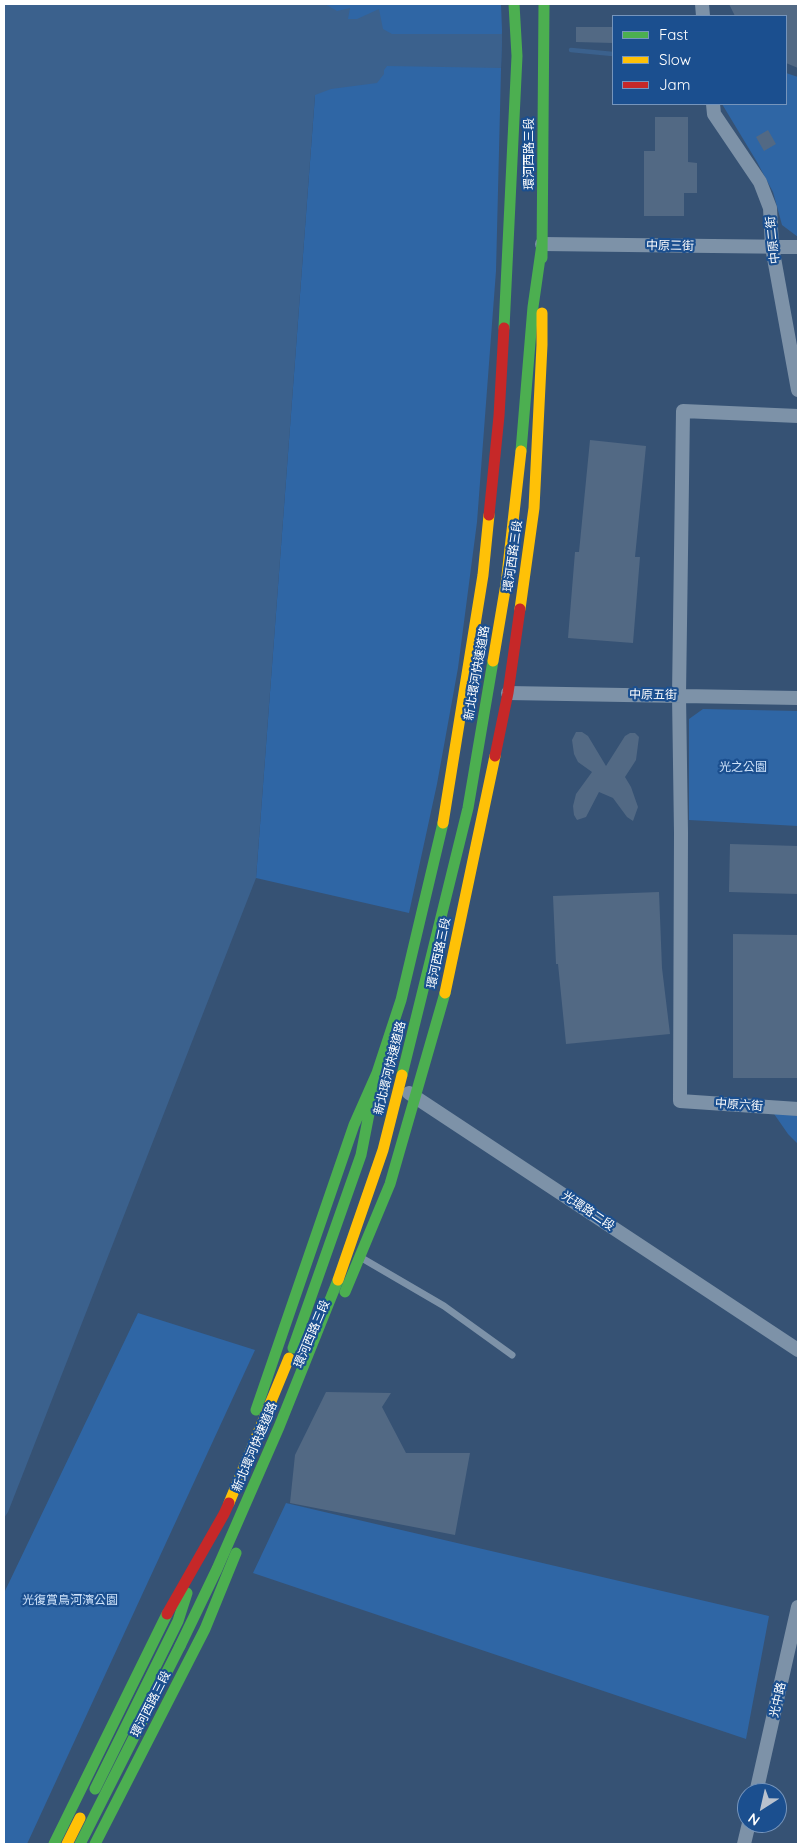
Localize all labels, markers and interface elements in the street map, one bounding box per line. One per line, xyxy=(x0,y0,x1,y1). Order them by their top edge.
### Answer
legend xyxy=(612,15,787,105)
text: Fast xyxy=(659,25,688,44)
text: Slow xyxy=(659,50,691,69)
text: Jam xyxy=(659,75,690,94)
street label: 環河西路三段 xyxy=(522,118,536,190)
street label: 中原二街 xyxy=(763,215,783,265)
street label: 中原三街 xyxy=(646,238,694,254)
street label: 環河西路三段 xyxy=(501,519,525,593)
street label: 新北環河快速道路 xyxy=(462,624,492,722)
street label: 中原五街 xyxy=(629,687,677,703)
park label: 光之公園 xyxy=(719,760,767,774)
street label: 環河西路三段 xyxy=(424,916,454,990)
street label: 新北環河快速道路 xyxy=(371,1020,409,1116)
street label: 中原六街 xyxy=(715,1096,763,1114)
street label: 光環路二段 xyxy=(559,1188,617,1234)
street label: 環河西路三段 xyxy=(291,1298,333,1370)
street label: 新北環河快速道路 xyxy=(230,1400,280,1494)
park label: 光復賞鳥河濱公園 xyxy=(22,1593,118,1607)
street label: 環河西路三段 xyxy=(128,1669,174,1739)
street label: 光中路 xyxy=(767,1681,789,1719)
north arrow xyxy=(737,1783,787,1833)
text: N xyxy=(745,1809,763,1830)

